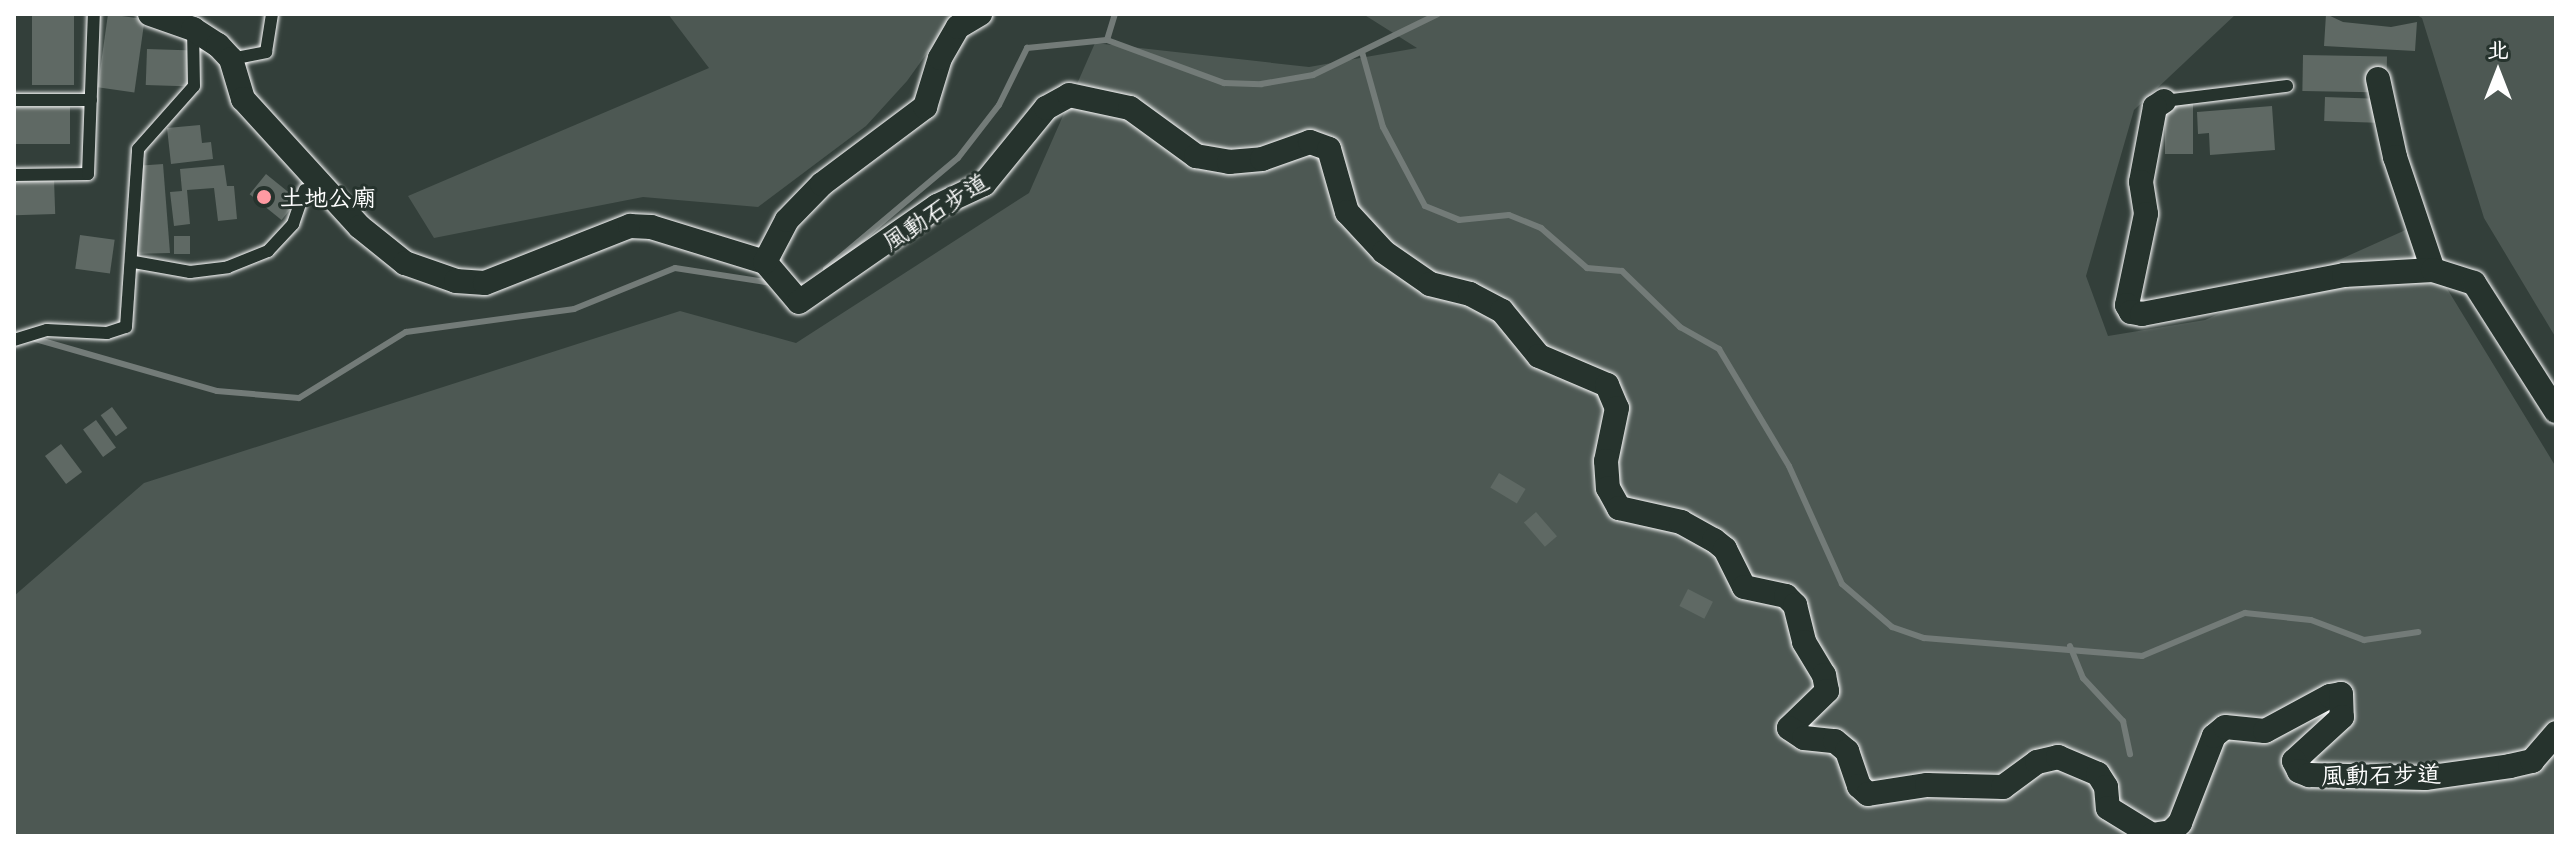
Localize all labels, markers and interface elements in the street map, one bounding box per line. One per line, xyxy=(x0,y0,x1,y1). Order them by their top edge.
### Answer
text: 北 xyxy=(2487,31,2509,64)
north arrow xyxy=(2458,32,2538,112)
street label: 風動石步道 xyxy=(877,166,993,256)
place label: 土地公廟 xyxy=(280,183,376,211)
marker: 土地公廟 xyxy=(255,188,273,206)
street label: 風動石步道 xyxy=(2321,759,2441,789)

